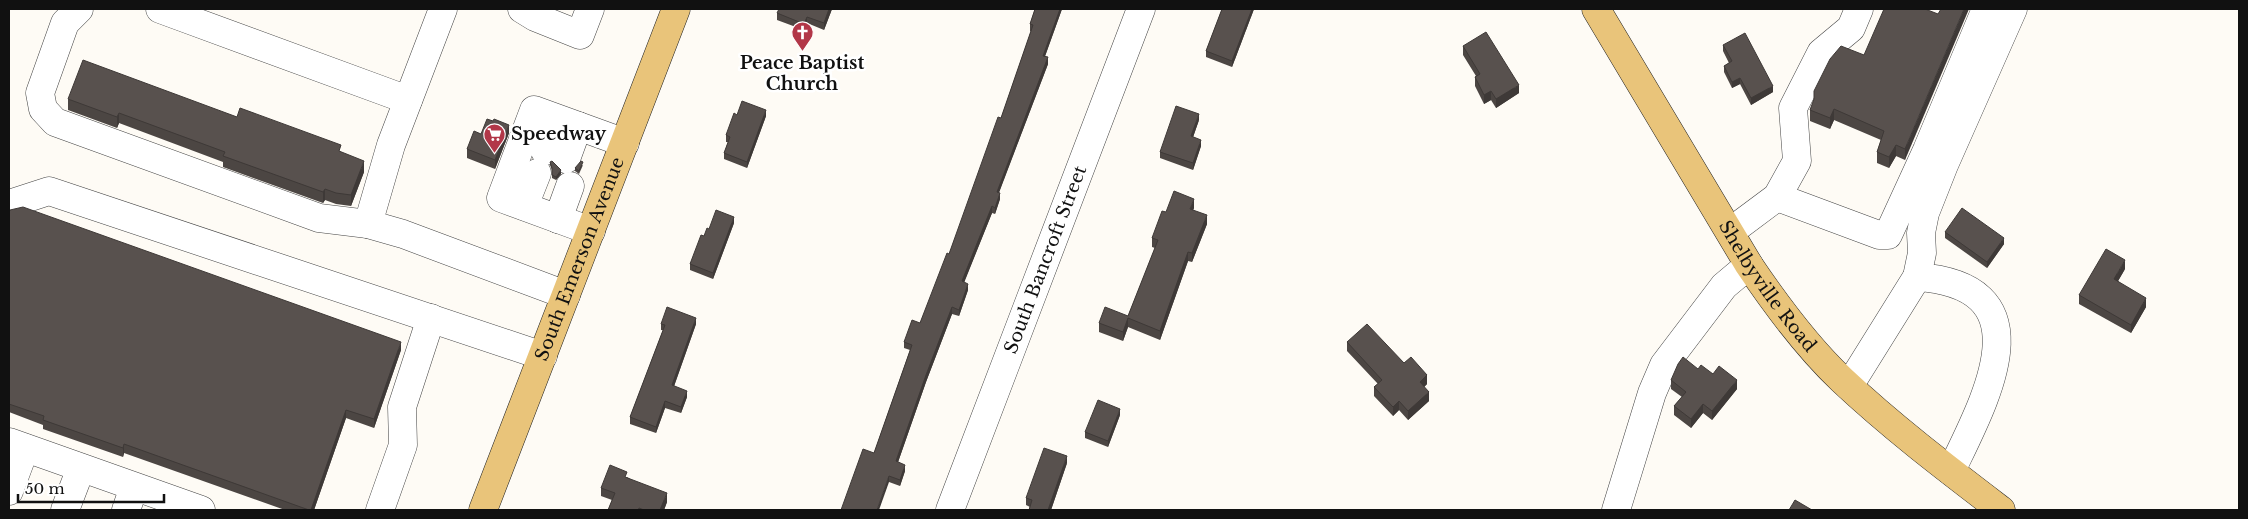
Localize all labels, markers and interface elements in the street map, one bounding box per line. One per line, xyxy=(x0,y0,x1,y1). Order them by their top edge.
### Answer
church icon: Peace Baptist Church xyxy=(790,21,814,52)
place label: Peace Baptist Church xyxy=(740,52,864,95)
supermarket icon: Speedway xyxy=(483,122,507,153)
place label: Speedway xyxy=(511,123,606,145)
street label: South Emerson Avenue xyxy=(531,154,629,364)
street label: South Bancroft Street xyxy=(1000,162,1091,357)
street label: Shelbyville Road xyxy=(1714,216,1821,356)
scale bar xyxy=(18,472,164,504)
text: 50 m xyxy=(25,479,65,498)

